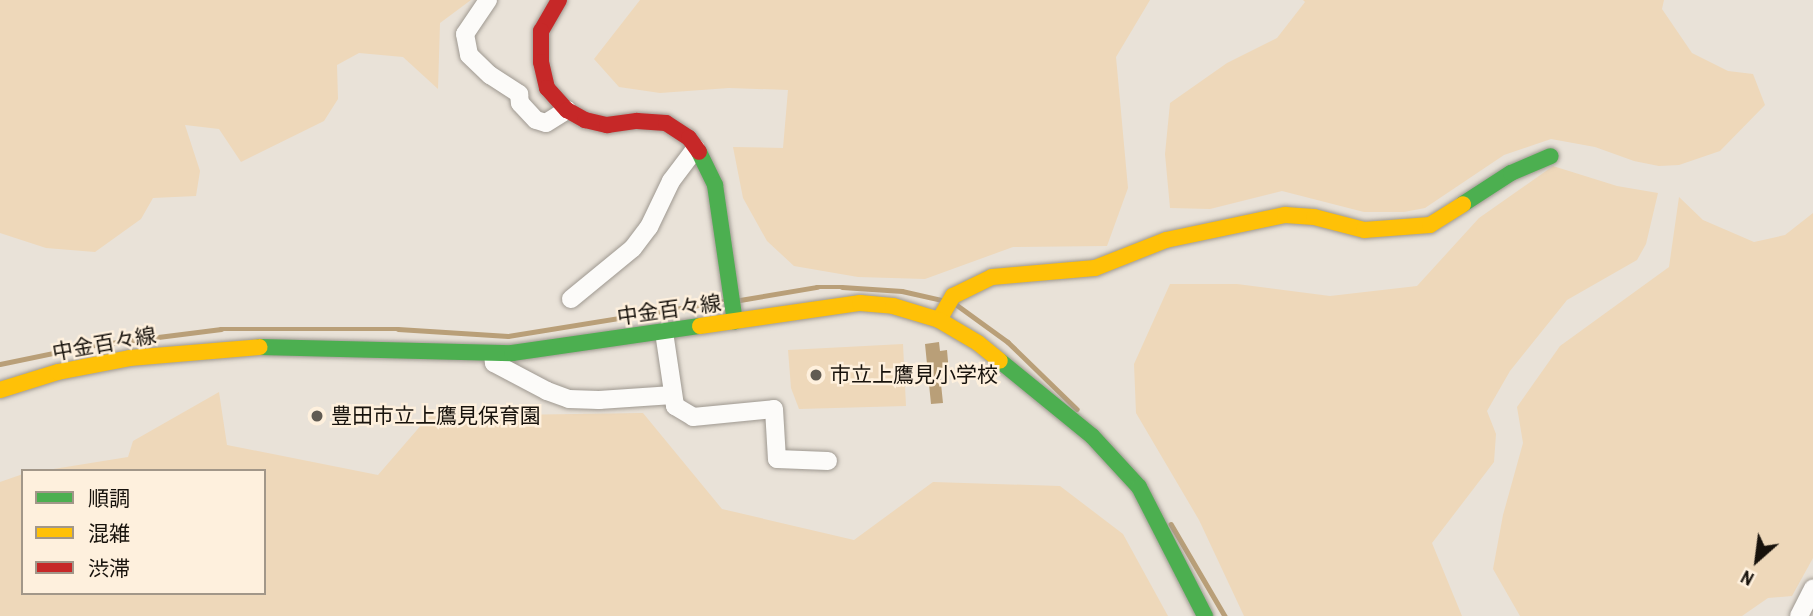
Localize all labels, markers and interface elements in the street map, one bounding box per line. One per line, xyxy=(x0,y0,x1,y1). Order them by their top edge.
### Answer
street label: 中金百々線 xyxy=(615,290,723,330)
street label: 中金百々線 xyxy=(50,322,158,366)
place label: 市立上鷹見小学校 xyxy=(830,362,998,388)
marker: 市立上鷹見小学校 xyxy=(808,367,824,383)
place label: 豊田市立上鷹見保育園 xyxy=(331,403,541,429)
marker: 豊田市立上鷹見保育園 xyxy=(309,408,325,424)
legend xyxy=(21,469,266,595)
text: 順調 xyxy=(88,484,130,513)
text: 混雑 xyxy=(88,519,130,548)
north arrow xyxy=(1722,525,1792,595)
text: 渋滞 xyxy=(88,554,130,583)
text: N xyxy=(1736,564,1758,593)

